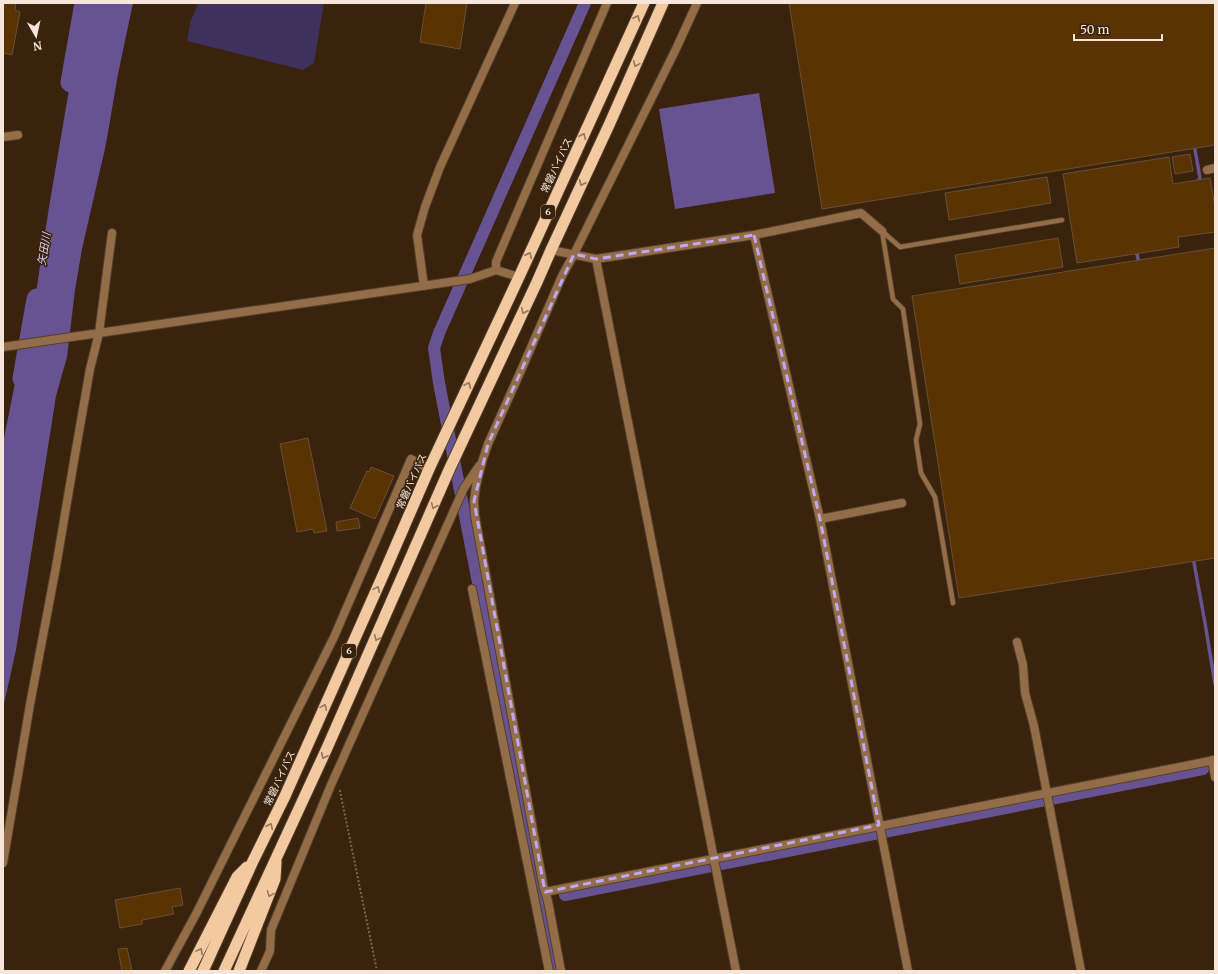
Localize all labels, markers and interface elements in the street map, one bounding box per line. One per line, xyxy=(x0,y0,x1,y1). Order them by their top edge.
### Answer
one-way arrow xyxy=(632,15,640,22)
north arrow xyxy=(16,16,56,56)
scale bar xyxy=(1074,16,1162,42)
text: 50 m xyxy=(1080,22,1109,37)
text: N xyxy=(32,38,43,54)
one-way arrow xyxy=(633,60,641,68)
one-way arrow xyxy=(578,133,586,141)
street label: 常磐バイパス xyxy=(538,135,575,195)
one-way arrow xyxy=(579,178,587,186)
road number: 6 xyxy=(541,205,555,219)
water label: 矢田川 xyxy=(35,231,54,266)
one-way arrow xyxy=(524,251,532,259)
one-way arrow xyxy=(521,307,529,314)
one-way arrow xyxy=(464,382,472,389)
street label: 常磐バイパス xyxy=(393,451,430,511)
one-way arrow xyxy=(431,501,439,509)
one-way arrow xyxy=(372,585,380,593)
one-way arrow xyxy=(373,634,381,641)
road number: 6 xyxy=(342,644,356,658)
one-way arrow xyxy=(319,704,327,712)
street label: 常磐バイパス xyxy=(261,748,298,808)
one-way arrow xyxy=(321,752,329,760)
one-way arrow xyxy=(265,822,273,830)
one-way arrow xyxy=(266,890,274,897)
one-way arrow xyxy=(195,948,202,955)

